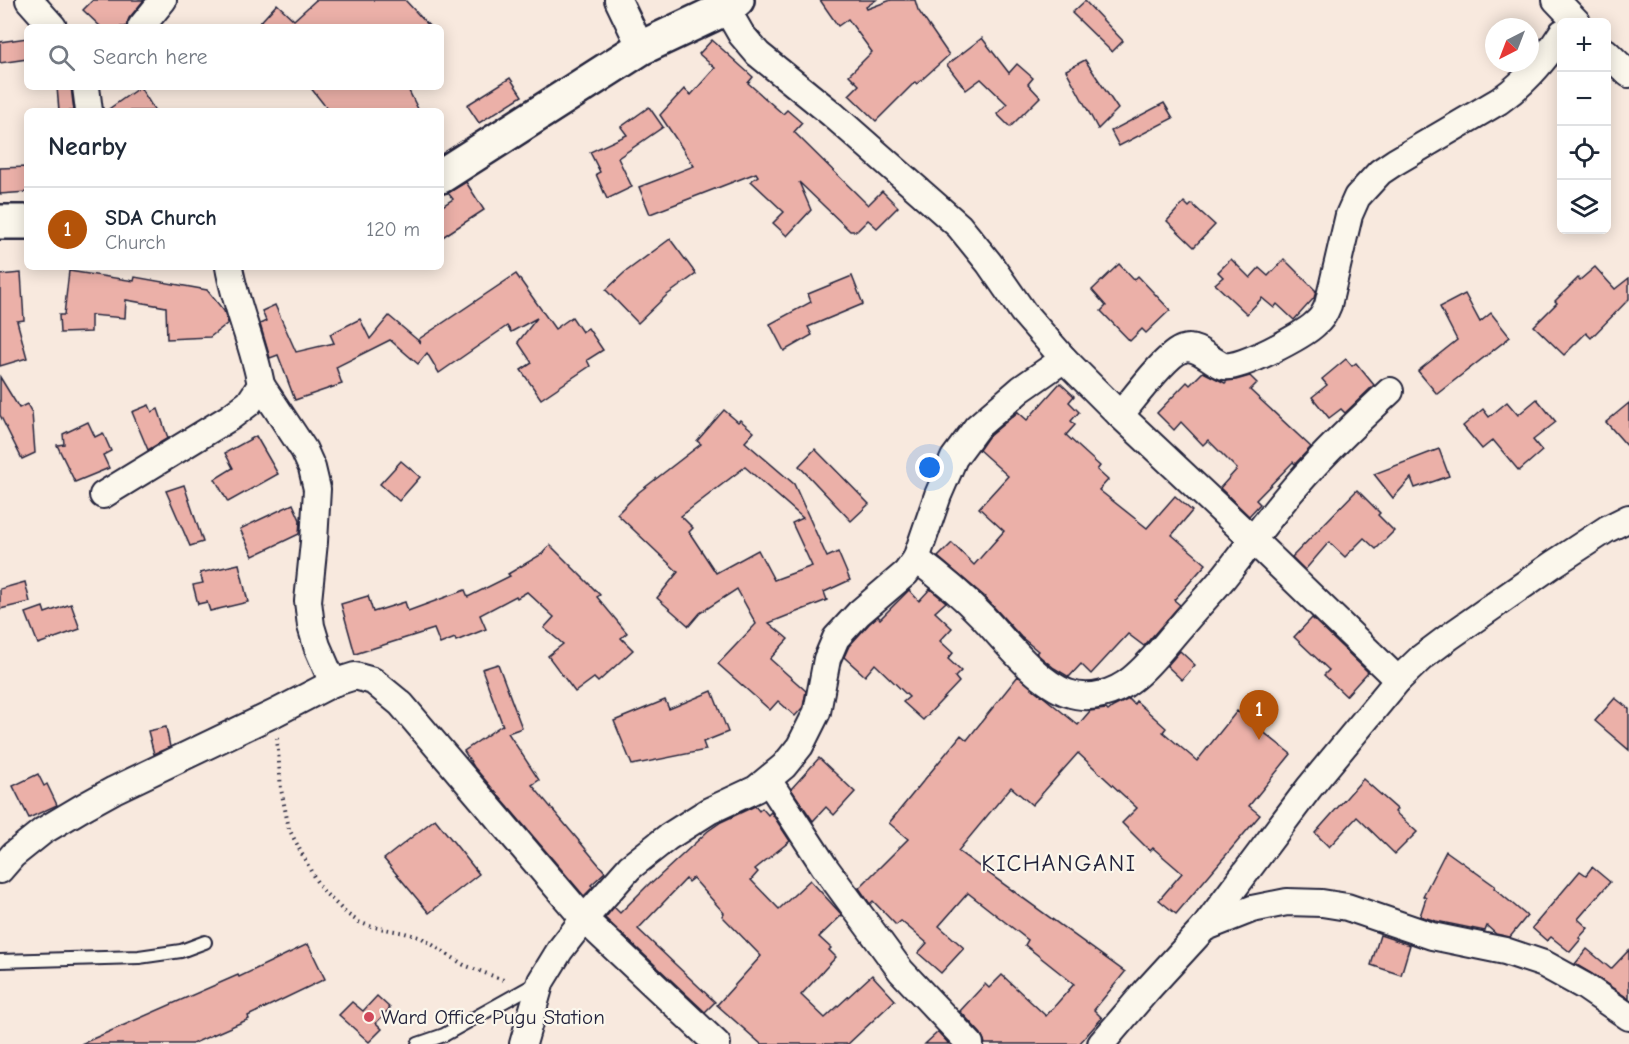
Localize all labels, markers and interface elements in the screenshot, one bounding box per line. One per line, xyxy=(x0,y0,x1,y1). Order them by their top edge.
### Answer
north arrow xyxy=(1485,18,1539,72)
map controls xyxy=(1557,18,1611,234)
button: + xyxy=(1557,18,1611,72)
search box xyxy=(24,24,444,90)
icon: search xyxy=(45,41,78,74)
text: Search here xyxy=(93,44,208,70)
button: − xyxy=(1557,72,1611,126)
button: locate xyxy=(1557,126,1611,180)
text: Nearby xyxy=(48,132,127,162)
button: layers xyxy=(1557,180,1611,234)
text: SDA Church xyxy=(105,205,217,231)
text: 1 xyxy=(64,218,71,241)
text: 120 m xyxy=(366,218,420,241)
text: Church xyxy=(105,231,166,254)
your location xyxy=(915,453,944,482)
pin: 1 xyxy=(1240,690,1278,740)
district label: KICHANGANI xyxy=(981,849,1137,877)
place label: Ward Office Pugu Station xyxy=(381,1005,605,1029)
marker: Ward Office Pugu Station xyxy=(362,1010,376,1024)

